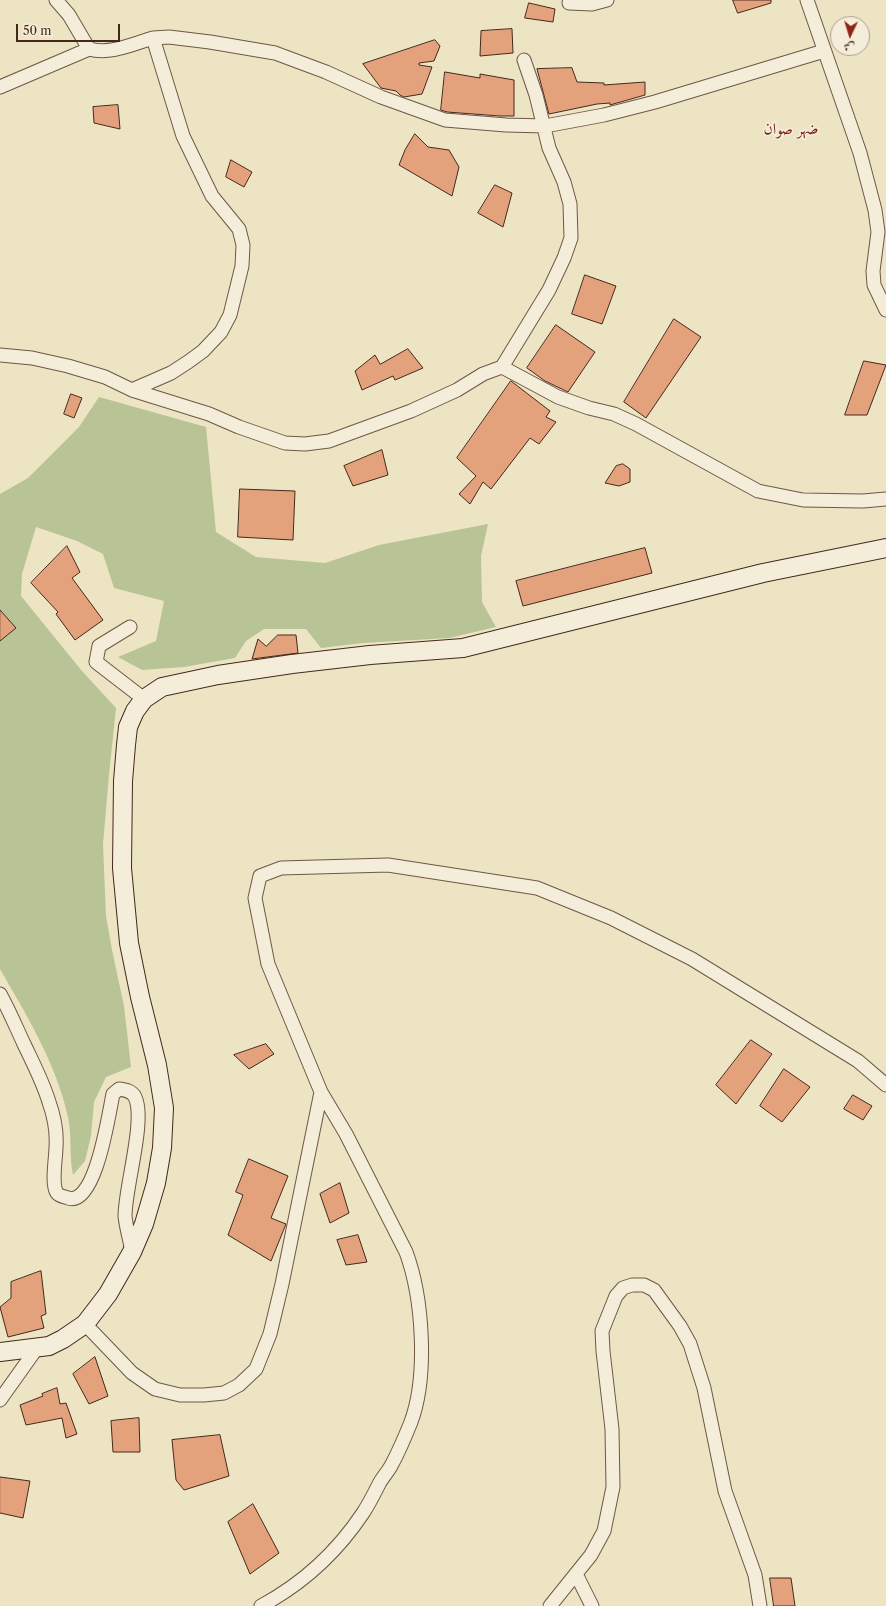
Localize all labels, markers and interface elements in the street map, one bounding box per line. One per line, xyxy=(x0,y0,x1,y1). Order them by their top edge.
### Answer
scale bar xyxy=(18,16,122,42)
north arrow xyxy=(830,16,870,56)
text: 50 m xyxy=(23,23,52,38)
text: ش xyxy=(843,40,855,54)
district label: ضهر صوان xyxy=(764,119,818,139)

